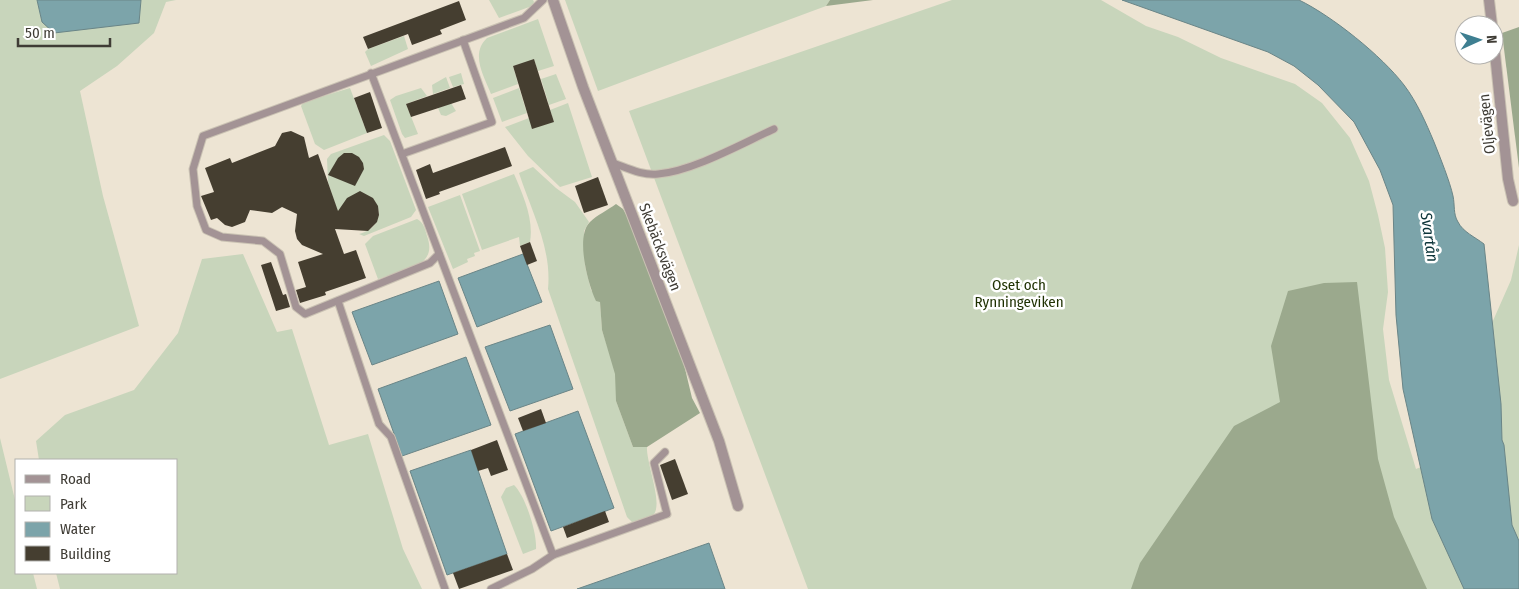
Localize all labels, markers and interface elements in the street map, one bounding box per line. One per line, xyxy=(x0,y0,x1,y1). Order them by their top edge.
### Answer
scale bar xyxy=(18,15,110,47)
north arrow xyxy=(1454,15,1504,65)
text: 50 m xyxy=(25,24,55,42)
text: N xyxy=(1483,35,1500,44)
street label: Oljevägen xyxy=(1475,93,1499,155)
street label: Skebäcksvägen xyxy=(635,201,685,293)
water label: Svartån xyxy=(1416,210,1442,263)
park label: Oset och Rynningeviken xyxy=(974,276,1064,311)
legend xyxy=(15,459,178,574)
text: Road xyxy=(60,470,91,488)
text: Park xyxy=(60,495,87,513)
text: Water xyxy=(60,520,96,538)
text: Building xyxy=(60,545,111,563)

